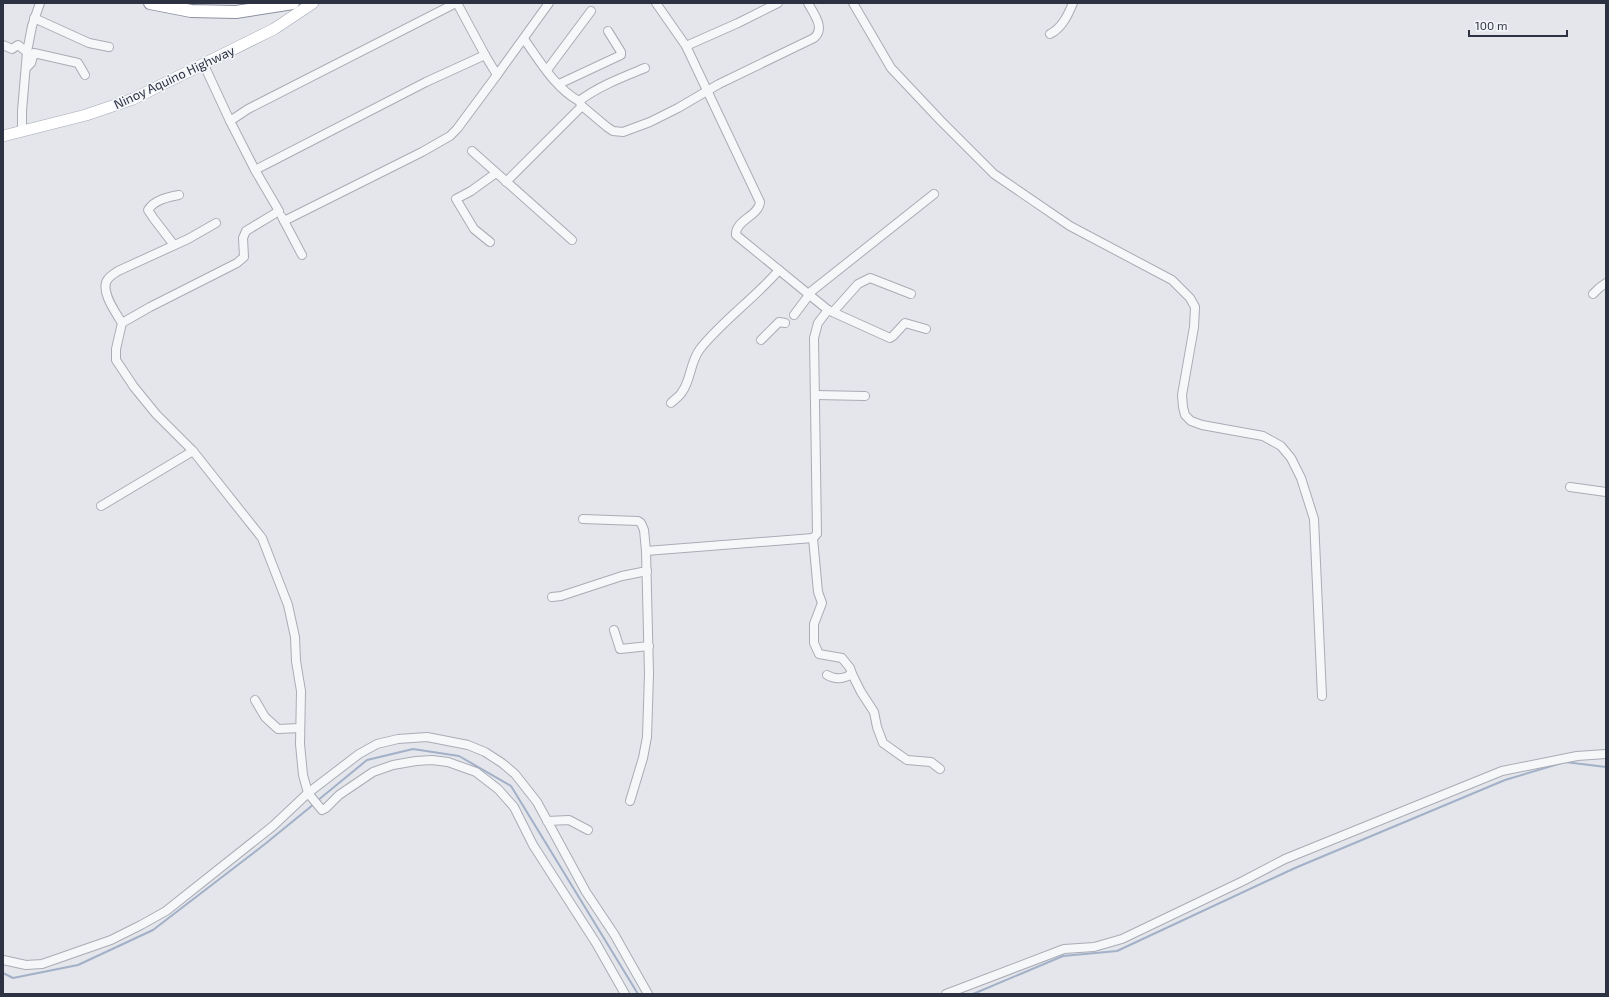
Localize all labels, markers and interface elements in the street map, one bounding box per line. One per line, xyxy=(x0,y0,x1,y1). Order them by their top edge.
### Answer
scale bar xyxy=(1469,12,1567,38)
text: 100 m xyxy=(1475,18,1507,32)
street label: Ninoy Aquino Highway xyxy=(111,42,237,112)

